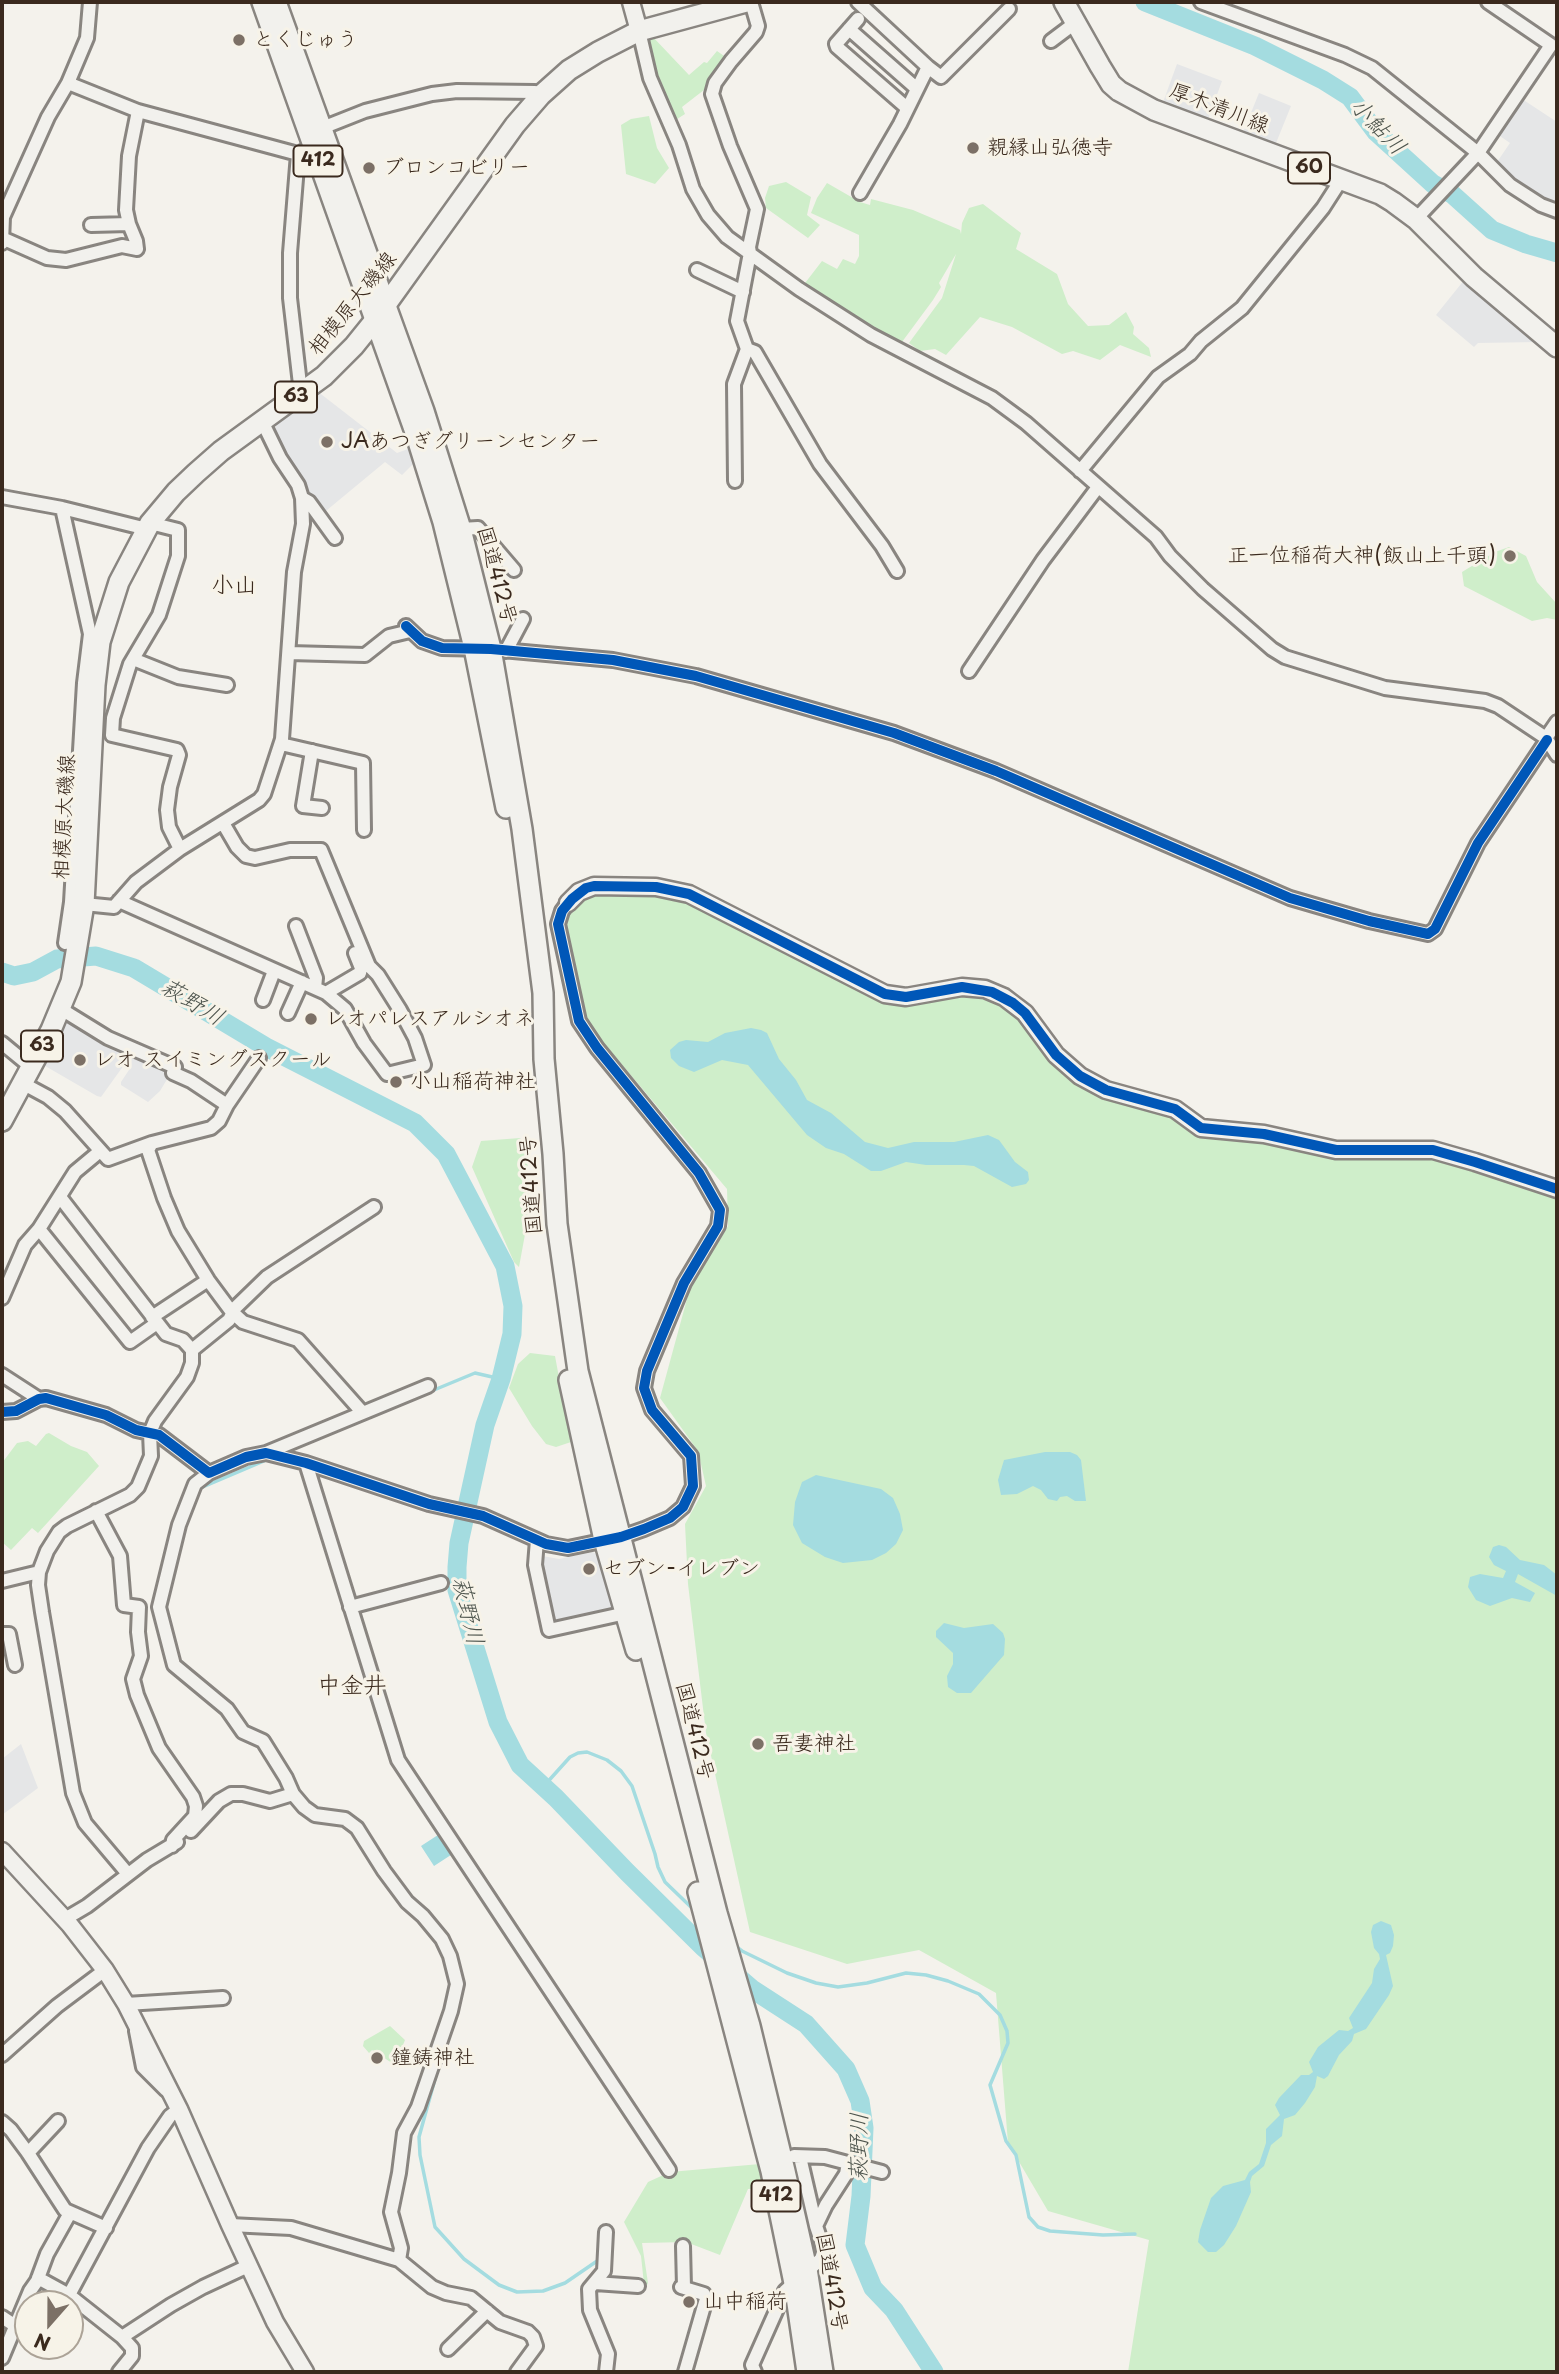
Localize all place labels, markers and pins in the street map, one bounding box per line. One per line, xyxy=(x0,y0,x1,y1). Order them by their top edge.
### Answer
place label: とくじゅう xyxy=(253,27,358,53)
marker: とくじゅう xyxy=(231,32,247,48)
place label: 親縁山弘徳寺 xyxy=(987,135,1113,161)
marker: 親縁山弘徳寺 xyxy=(965,140,981,156)
place label: ブロンコビリー xyxy=(383,155,530,181)
marker: ブロンコビリー xyxy=(361,160,377,176)
place label: JAあつぎグリーンセンター xyxy=(341,429,600,455)
marker: JAあつぎグリーンセンター xyxy=(319,434,335,450)
place label: 正一位稲荷大神(飯山上千頭) xyxy=(1227,543,1496,569)
marker: 正一位稲荷大神(飯山上千頭) xyxy=(1502,548,1518,564)
place label: レオパレスアルシオネ xyxy=(325,1006,535,1032)
marker: レオパレスアルシオネ xyxy=(303,1011,319,1027)
place label: レオ スイミングスクール xyxy=(94,1047,332,1073)
marker: レオ スイミングスクール xyxy=(72,1052,88,1068)
place label: 小山稲荷神社 xyxy=(410,1069,536,1095)
marker: 小山稲荷神社 xyxy=(388,1074,404,1090)
place label: セブン-イレブン xyxy=(603,1556,760,1582)
marker: セブン-イレブン xyxy=(581,1561,597,1577)
place label: 吾妻神社 xyxy=(772,1731,856,1757)
marker: 吾妻神社 xyxy=(750,1736,766,1752)
place label: 鐘鋳神社 xyxy=(391,2045,475,2071)
marker: 鐘鋳神社 xyxy=(369,2050,385,2066)
place label: 山中稲荷 xyxy=(703,2289,787,2315)
marker: 山中稲荷 xyxy=(681,2294,697,2310)

